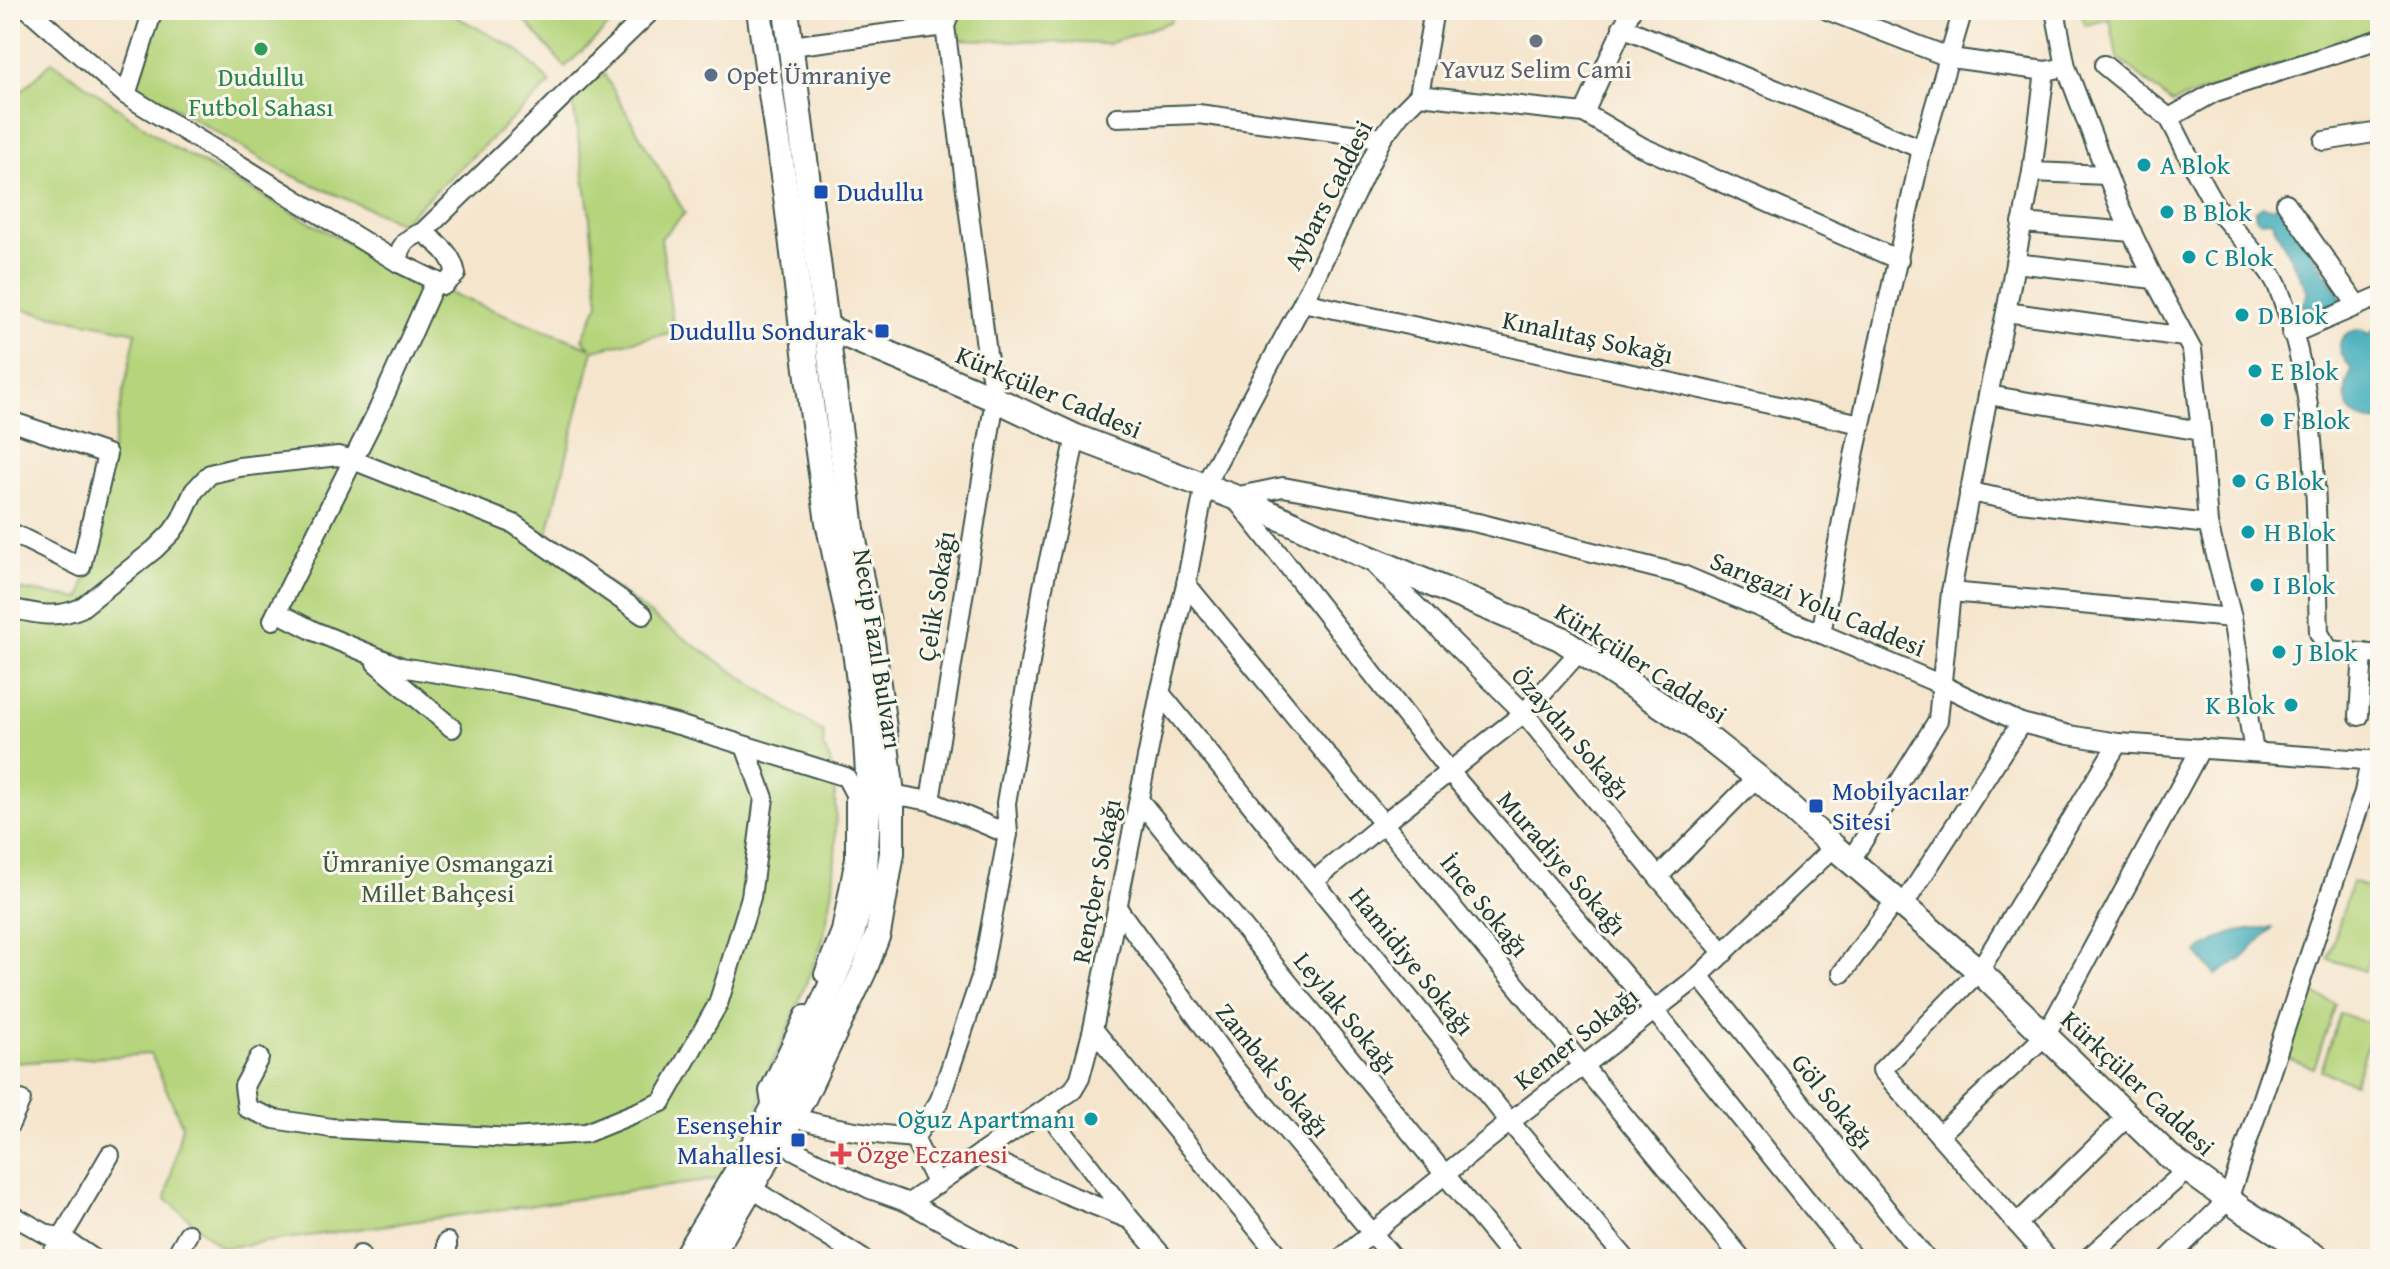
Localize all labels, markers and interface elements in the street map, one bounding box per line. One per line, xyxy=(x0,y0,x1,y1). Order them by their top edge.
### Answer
marker: Yavuz Selim Cami xyxy=(1527,32,1545,50)
marker: Dudullu Futbol Sahası xyxy=(252,40,270,58)
place label: Yavuz Selim Cami xyxy=(1440,49,1632,88)
place label: Opet Ümraniye xyxy=(727,55,892,94)
place label: Dudullu Futbol Sahası xyxy=(188,57,334,126)
marker: Opet Ümraniye xyxy=(702,66,720,84)
street label: Aybars Caddesi xyxy=(1273,113,1382,277)
place label: A Blok xyxy=(2160,145,2231,184)
marker: A Blok xyxy=(2135,156,2153,174)
place label: Dudullu xyxy=(837,172,923,211)
marker: Dudullu xyxy=(812,183,830,201)
place label: B Blok xyxy=(2183,192,2253,231)
marker: B Blok xyxy=(2158,203,2176,221)
place label: C Blok xyxy=(2205,237,2274,276)
marker: C Blok xyxy=(2180,248,2198,266)
place label: D Blok xyxy=(2258,295,2329,334)
street label: Kınalıtaş Sokağı xyxy=(1499,299,1677,374)
marker: D Blok xyxy=(2233,306,2251,324)
place label: Dudullu Sondurak xyxy=(669,311,867,350)
marker: Dudullu Sondurak xyxy=(873,322,891,340)
street label: Kürkçüler Caddesi xyxy=(950,335,1148,448)
place label: E Blok xyxy=(2271,351,2339,390)
marker: E Blok xyxy=(2246,362,2264,380)
place label: F Blok xyxy=(2283,400,2351,439)
marker: F Blok xyxy=(2258,411,2276,429)
place label: G Blok xyxy=(2255,461,2325,500)
marker: G Blok xyxy=(2230,472,2248,490)
place label: H Blok xyxy=(2264,512,2336,551)
marker: H Blok xyxy=(2239,523,2257,541)
street label: Çelik Sokağı xyxy=(906,528,965,664)
street label: Sarıgazi Yolu Caddesi xyxy=(1704,540,1932,667)
street label: Necip Fazıl Bulvarı xyxy=(843,546,914,752)
place label: I Blok xyxy=(2273,565,2336,604)
marker: I Blok xyxy=(2248,576,2266,594)
street label: Kürkçüler Caddesi xyxy=(1547,592,1735,733)
place label: J Blok xyxy=(2292,632,2358,671)
marker: J Blok xyxy=(2270,643,2288,661)
street label: Özaydın Sokağı xyxy=(1502,657,1640,808)
place label: K Blok xyxy=(2205,685,2276,724)
marker: K Blok xyxy=(2282,696,2300,714)
place label: Mobilyacılar Sitesi xyxy=(1832,771,1969,840)
street label: Muradiye Sokağı xyxy=(1488,781,1637,944)
street label: Rençber Sokağı xyxy=(1060,795,1131,967)
marker: Mobilyacılar Sitesi xyxy=(1807,797,1825,815)
park label: Ümraniye Osmangazi Millet Bahçesi xyxy=(322,843,554,912)
street label: İnce Sokağı xyxy=(1431,844,1539,965)
street label: Hamidiye Sokağı xyxy=(1340,878,1485,1043)
street label: Leylak Sokağı xyxy=(1285,943,1408,1082)
street label: Kemer Sokağı xyxy=(1505,976,1646,1099)
street label: Zambak Sokağı xyxy=(1207,994,1340,1146)
street label: Kürkçüler Caddesi xyxy=(2052,1001,2224,1165)
street label: Göl Sokağı xyxy=(1783,1044,1884,1157)
place label: Oğuz Apartmanı xyxy=(898,1099,1075,1138)
place label: Esenşehir Mahallesi xyxy=(677,1105,782,1174)
marker: Oğuz Apartmanı xyxy=(1082,1110,1100,1128)
marker: Esenşehir Mahallesi xyxy=(789,1131,807,1149)
place label: Özge Eczanesi xyxy=(857,1134,1008,1173)
marker: Özge Eczanesi xyxy=(832,1145,850,1163)

